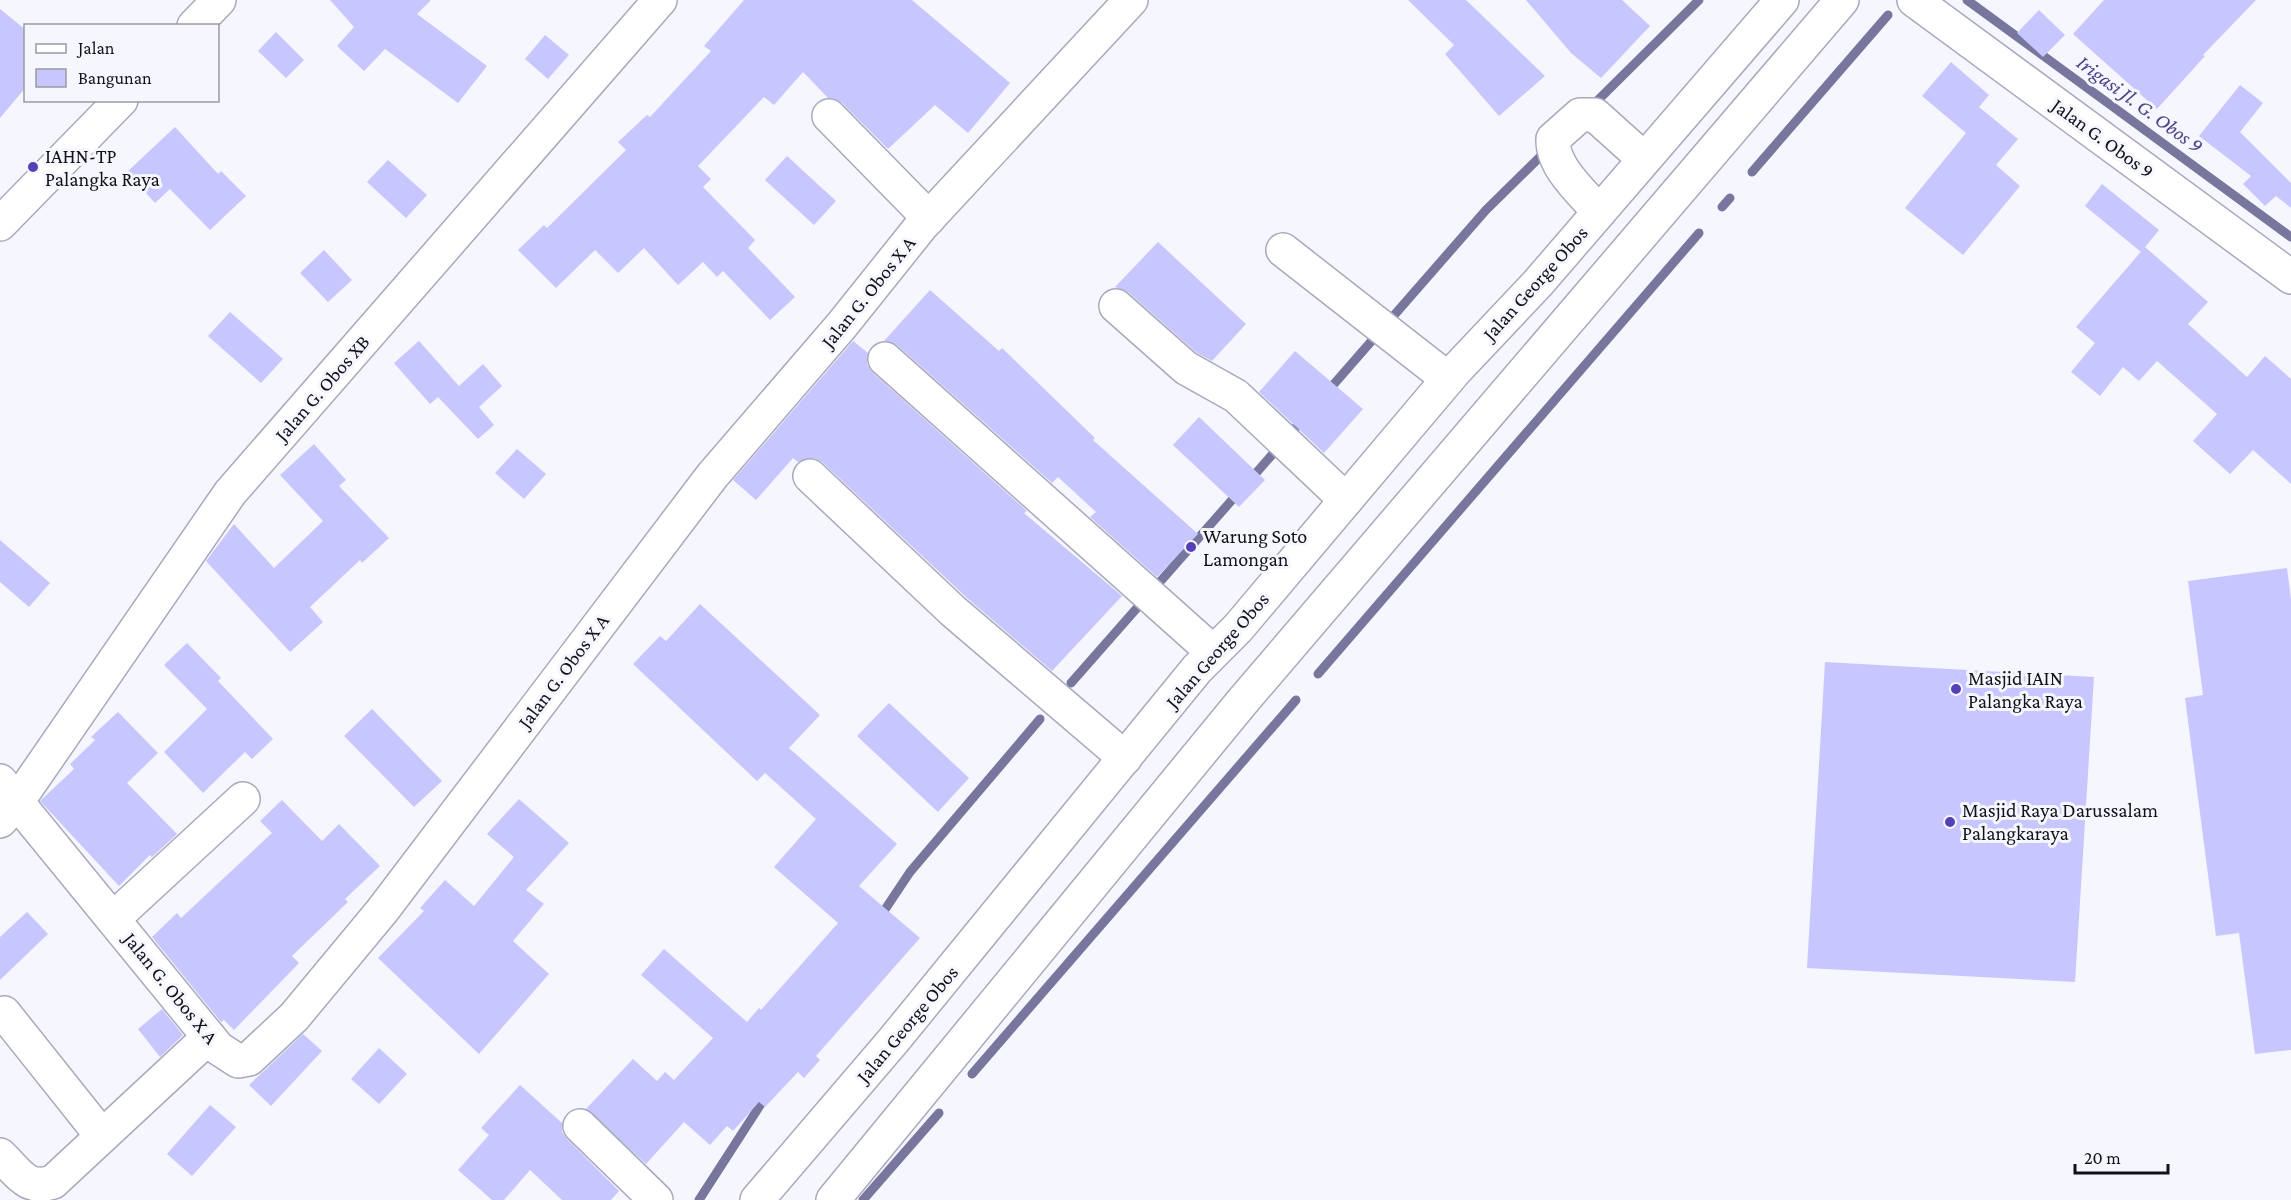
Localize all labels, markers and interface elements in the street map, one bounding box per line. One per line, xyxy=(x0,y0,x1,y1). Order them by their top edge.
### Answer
legend xyxy=(24,24,219,102)
text: Jalan xyxy=(76,38,115,58)
water label: Irigasi Jl. G. Obos 9 xyxy=(2072,50,2208,158)
text: Bangunan xyxy=(78,68,152,88)
street label: Jalan G. Obos 9 xyxy=(2046,93,2158,183)
place label: IAHN-TP Palangka Raya xyxy=(45,145,160,191)
marker: IAHN-TP Palangka Raya xyxy=(26,160,40,174)
street label: Jalan George Obos xyxy=(1477,221,1593,347)
street label: Jalan G. Obos X A xyxy=(815,231,921,354)
street label: Jalan G. Obos XB xyxy=(269,331,375,447)
place label: Warung Soto Lamongan xyxy=(1203,525,1307,571)
marker: Warung Soto Lamongan xyxy=(1184,540,1198,554)
street label: Jalan George Obos xyxy=(1160,588,1274,714)
street label: Jalan G. Obos X A xyxy=(512,609,614,734)
place label: Masjid IAIN Palangka Raya xyxy=(1968,667,2083,713)
marker: Masjid IAIN Palangka Raya xyxy=(1949,682,1963,696)
place label: Masjid Raya Darussalam Palangkaraya xyxy=(1962,799,2158,845)
marker: Masjid Raya Darussalam Palangkaraya xyxy=(1943,815,1957,829)
street label: Jalan G. Obos X A xyxy=(117,926,223,1049)
street label: Jalan George Obos xyxy=(850,961,963,1089)
scale bar xyxy=(2075,1137,2168,1175)
text: 20 m xyxy=(2084,1148,2121,1168)

